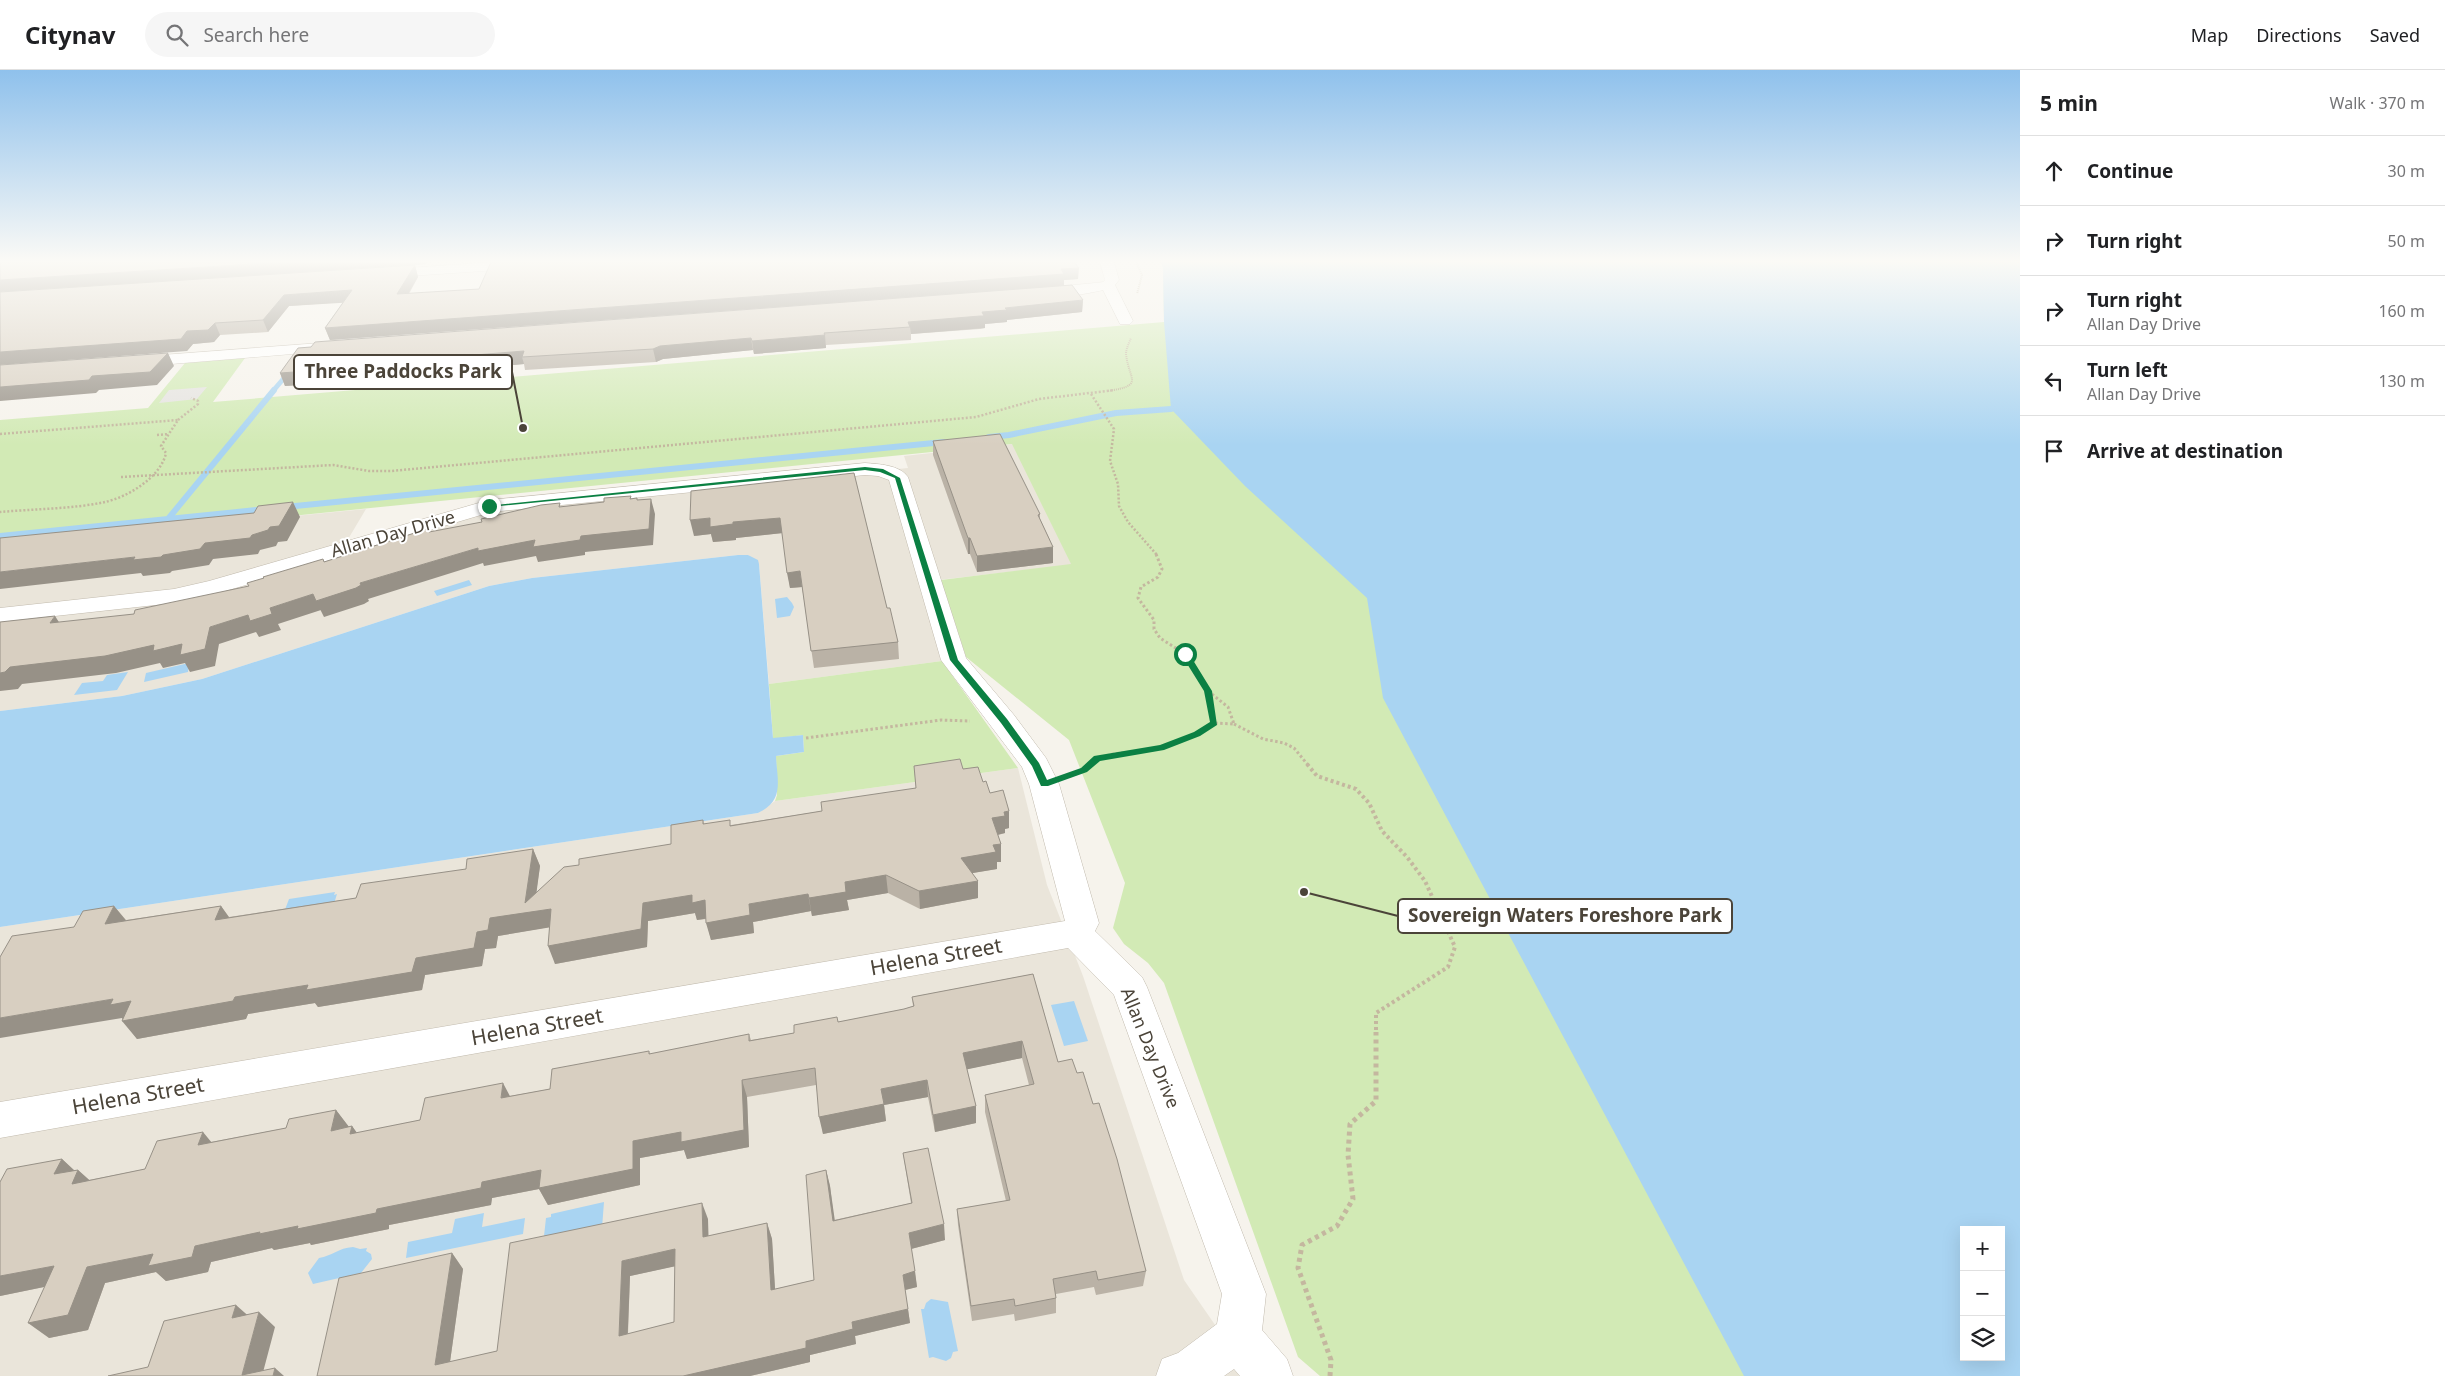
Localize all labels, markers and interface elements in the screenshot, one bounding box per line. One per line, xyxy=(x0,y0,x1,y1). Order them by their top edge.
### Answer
search box xyxy=(145,12,495,57)
text: Citynav xyxy=(25,18,115,51)
icon: search xyxy=(163,21,191,49)
text: Search here xyxy=(203,22,309,48)
text: Map xyxy=(2191,23,2228,47)
text: Directions xyxy=(2256,23,2342,47)
text: Saved xyxy=(2370,23,2420,47)
text: 5 min xyxy=(2040,89,2098,117)
text: Walk · 370 m xyxy=(2330,92,2425,114)
icon: ahead xyxy=(2040,157,2068,185)
text: Continue xyxy=(2087,158,2173,184)
text: 30 m xyxy=(2388,160,2425,182)
icon: right xyxy=(2040,227,2068,255)
text: Turn right xyxy=(2087,228,2182,254)
text: 50 m xyxy=(2388,230,2425,252)
text: Turn right xyxy=(2087,287,2182,313)
icon: right xyxy=(2040,297,2068,325)
text: 160 m xyxy=(2378,300,2425,322)
text: Allan Day Drive xyxy=(2087,313,2201,335)
callout: Three Paddocks Park xyxy=(294,355,512,389)
text: Turn left xyxy=(2087,357,2168,383)
text: Three Paddocks Park xyxy=(304,358,502,384)
icon: left xyxy=(2040,367,2068,395)
text: 130 m xyxy=(2378,370,2425,392)
text: Allan Day Drive xyxy=(2087,383,2201,405)
icon: arrive xyxy=(2040,437,2068,465)
text: Arrive at destination xyxy=(2087,438,2283,464)
route end xyxy=(478,495,501,518)
street label: Allan Day Drive xyxy=(328,504,458,562)
route start xyxy=(1174,643,1197,666)
callout: Sovereign Waters Foreshore Park xyxy=(1398,899,1732,933)
text: Sovereign Waters Foreshore Park xyxy=(1408,902,1722,928)
street label: Helena Street xyxy=(868,931,1004,981)
street label: Allan Day Drive xyxy=(1116,984,1186,1112)
street label: Helena Street xyxy=(469,1001,605,1051)
street label: Helena Street xyxy=(70,1070,206,1120)
map controls xyxy=(1960,1226,2005,1361)
button: + xyxy=(1960,1226,2005,1271)
button: − xyxy=(1960,1271,2005,1316)
button: layers xyxy=(1960,1316,2005,1361)

